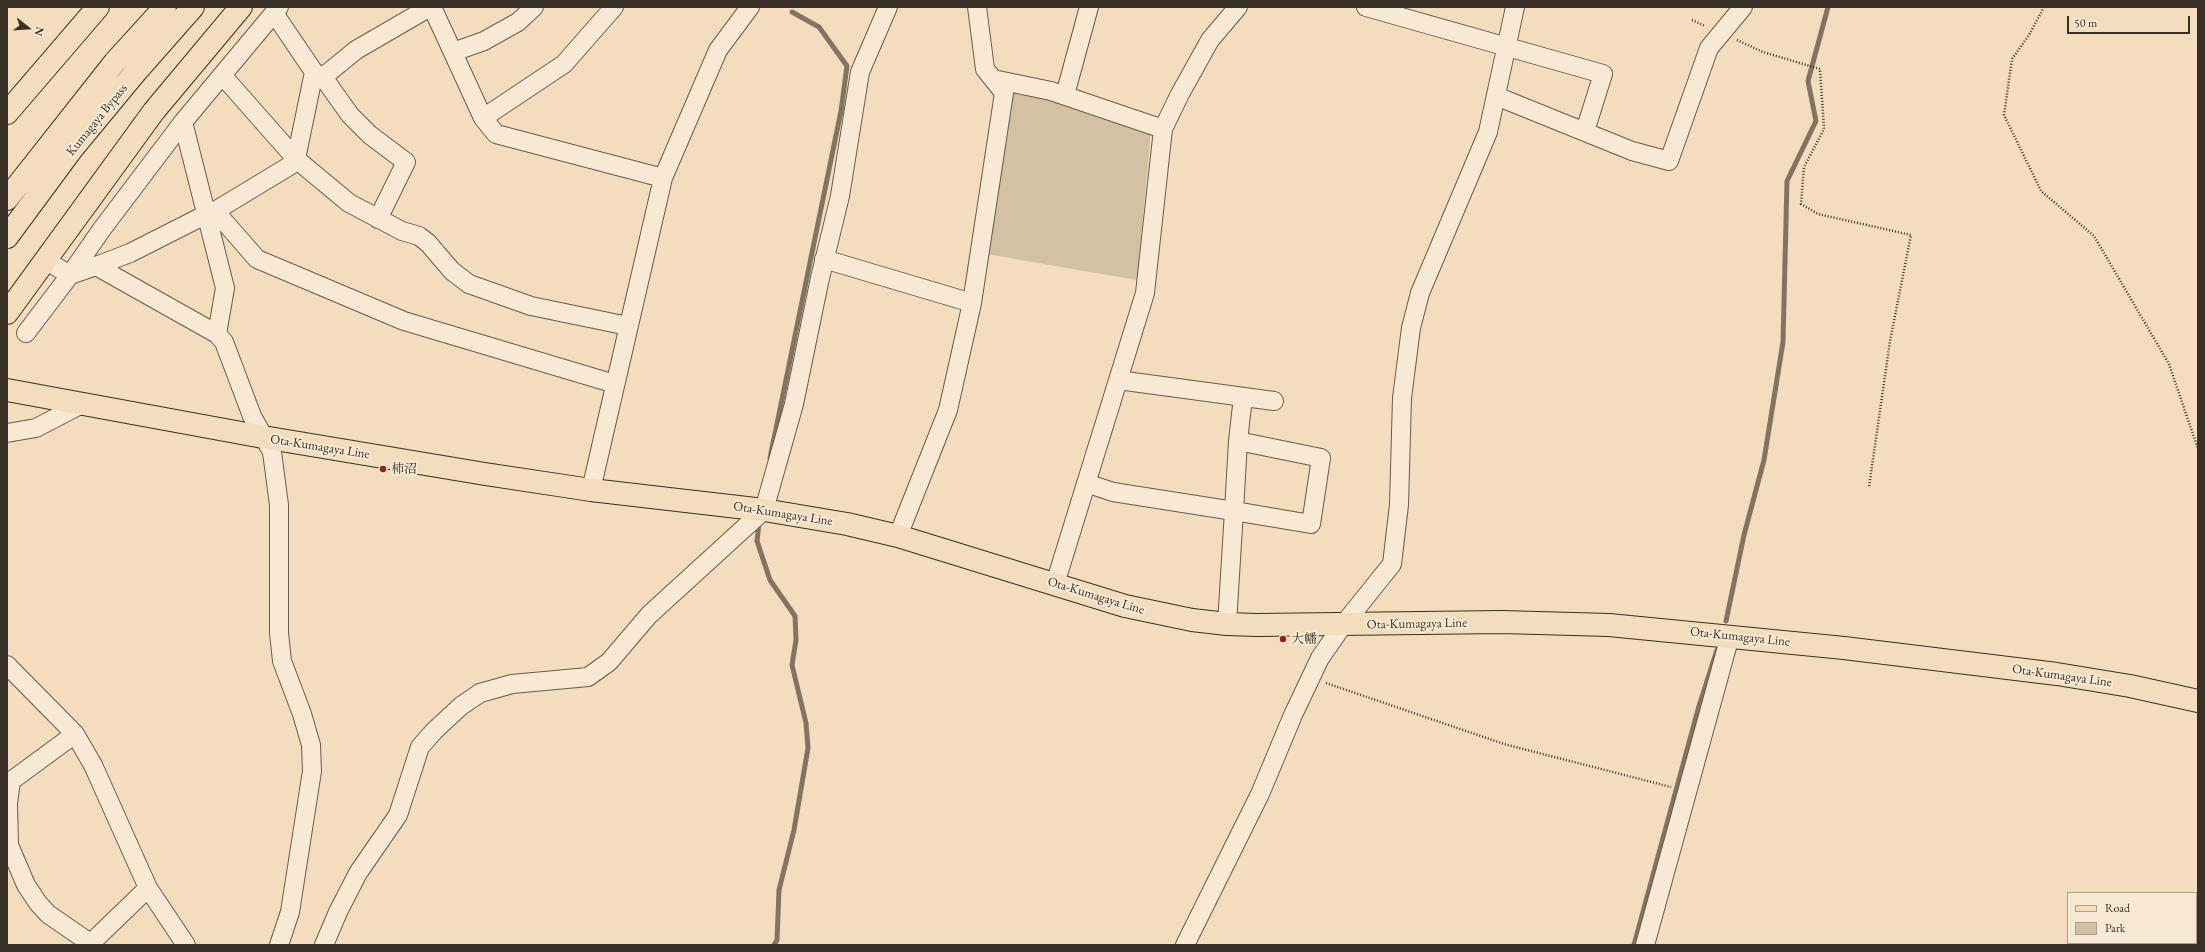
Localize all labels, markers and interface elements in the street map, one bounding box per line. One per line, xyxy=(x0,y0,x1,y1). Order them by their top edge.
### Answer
north arrow xyxy=(8,8,48,48)
scale bar xyxy=(2069,8,2192,34)
text: 50 m xyxy=(2074,15,2097,31)
text: N xyxy=(31,25,47,38)
street label: Kumagaya Bypass xyxy=(63,81,131,159)
street label: Ota-Kumagaya Line xyxy=(269,431,371,463)
place label: 柿沼 xyxy=(391,461,417,477)
marker: 柿沼 xyxy=(378,464,388,474)
street label: Ota-Kumagaya Line xyxy=(732,498,834,530)
street label: Ota-Kumagaya Line xyxy=(1046,574,1146,618)
street label: Ota-Kumagaya Line xyxy=(1367,615,1467,633)
street label: Ota-Kumagaya Line xyxy=(1689,624,1791,650)
place label: 大幡 xyxy=(1291,631,1317,647)
marker: 大幡 xyxy=(1278,634,1288,644)
street label: Ota-Kumagaya Line xyxy=(2011,661,2113,691)
legend xyxy=(2067,892,2197,944)
text: Road xyxy=(2105,900,2130,916)
text: Park xyxy=(2105,920,2125,936)

